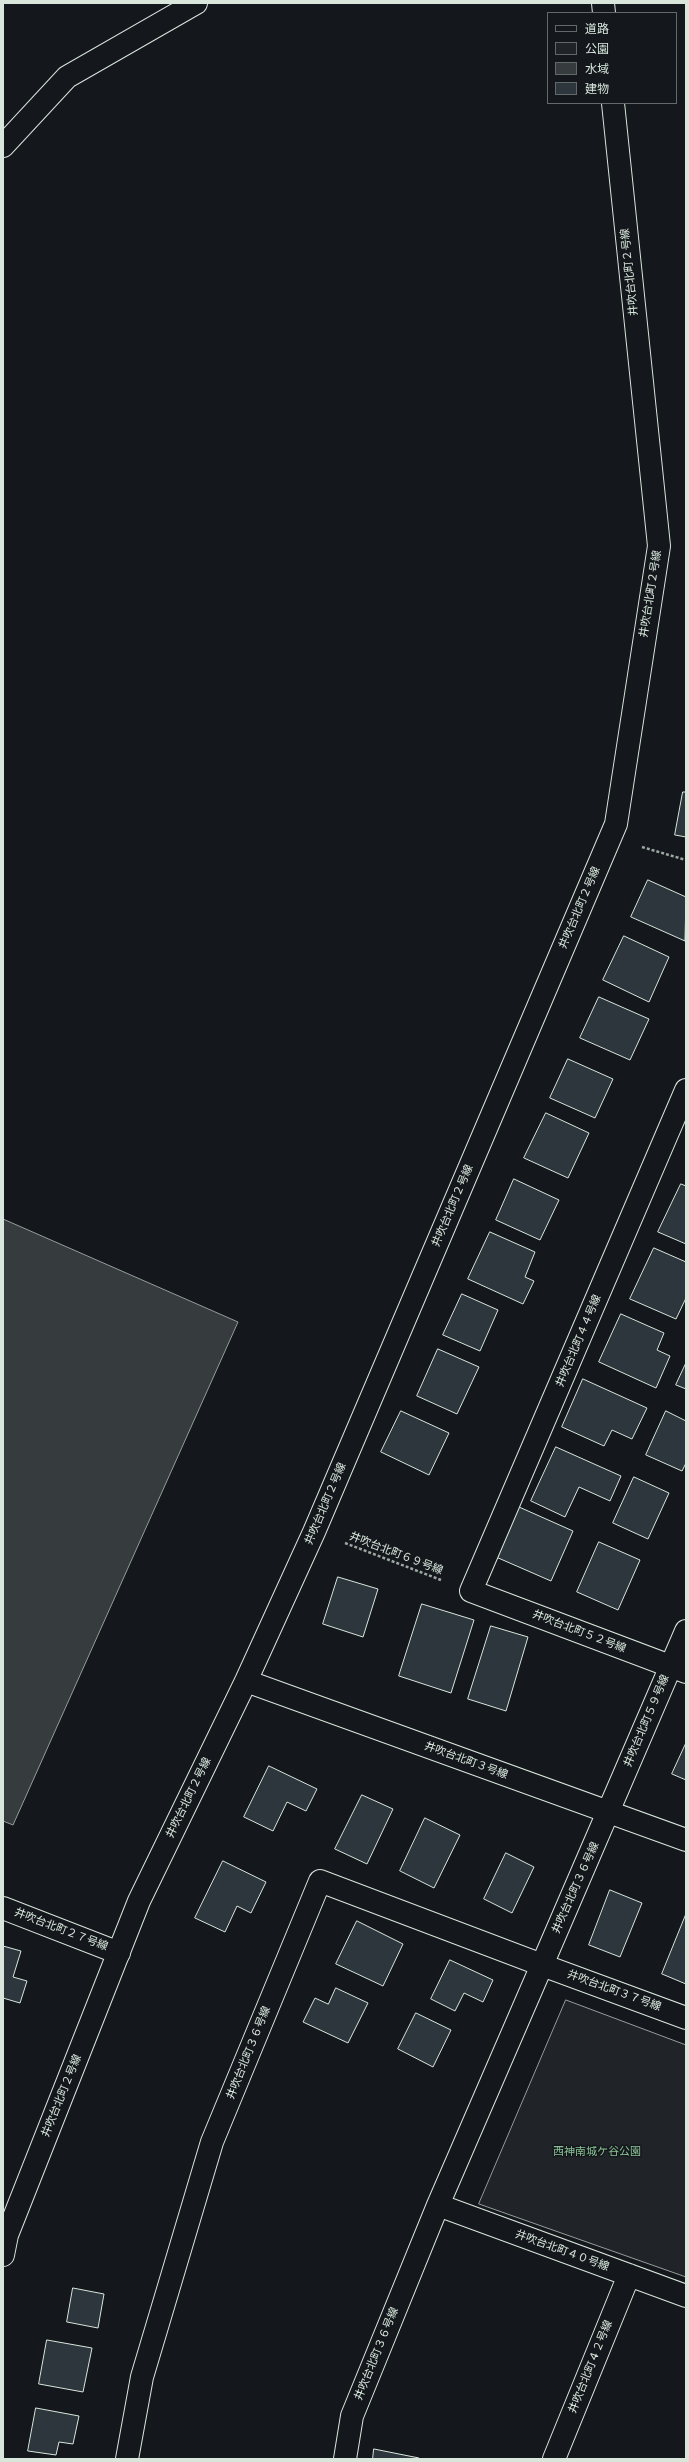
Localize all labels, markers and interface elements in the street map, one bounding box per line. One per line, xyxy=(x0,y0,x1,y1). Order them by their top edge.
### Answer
legend xyxy=(547,12,677,104)
text: 道路 xyxy=(585,20,609,37)
text: 公園 xyxy=(585,40,609,57)
text: 水域 xyxy=(585,60,609,77)
text: 建物 xyxy=(585,80,609,97)
street label: 井吹台北町２号線 xyxy=(619,228,641,316)
street label: 井吹台北町２号線 xyxy=(638,550,664,638)
street label: 井吹台北町２号線 xyxy=(557,865,603,951)
street label: 井吹台北町２号線 xyxy=(430,1163,476,1249)
street label: 井吹台北町４４号線 xyxy=(554,1293,604,1389)
street label: 井吹台北町２号線 xyxy=(303,1461,349,1547)
street label: 井吹台北町６９号線 xyxy=(347,1530,445,1578)
street label: 井吹台北町５２号線 xyxy=(530,1608,628,1656)
street label: 井吹台北町５９号線 xyxy=(622,1673,672,1769)
street label: 井吹台北町３号線 xyxy=(422,1740,510,1782)
street label: 井吹台北町２号線 xyxy=(164,1756,214,1840)
street label: 井吹台北町３６号線 xyxy=(550,1840,602,1936)
street label: 井吹台北町２７号線 xyxy=(12,1906,110,1954)
street label: 井吹台北町３７号線 xyxy=(565,1968,663,2014)
street label: 井吹台北町３６号線 xyxy=(224,2005,274,2101)
street label: 井吹台北町２号線 xyxy=(39,2053,85,2139)
park label: 西神南城ケ谷公園 xyxy=(553,2145,641,2159)
street label: 井吹台北町４０号線 xyxy=(513,2228,611,2274)
street label: 井吹台北町３６号線 xyxy=(352,2306,402,2402)
street label: 井吹台北町４２号線 xyxy=(566,2319,616,2415)

